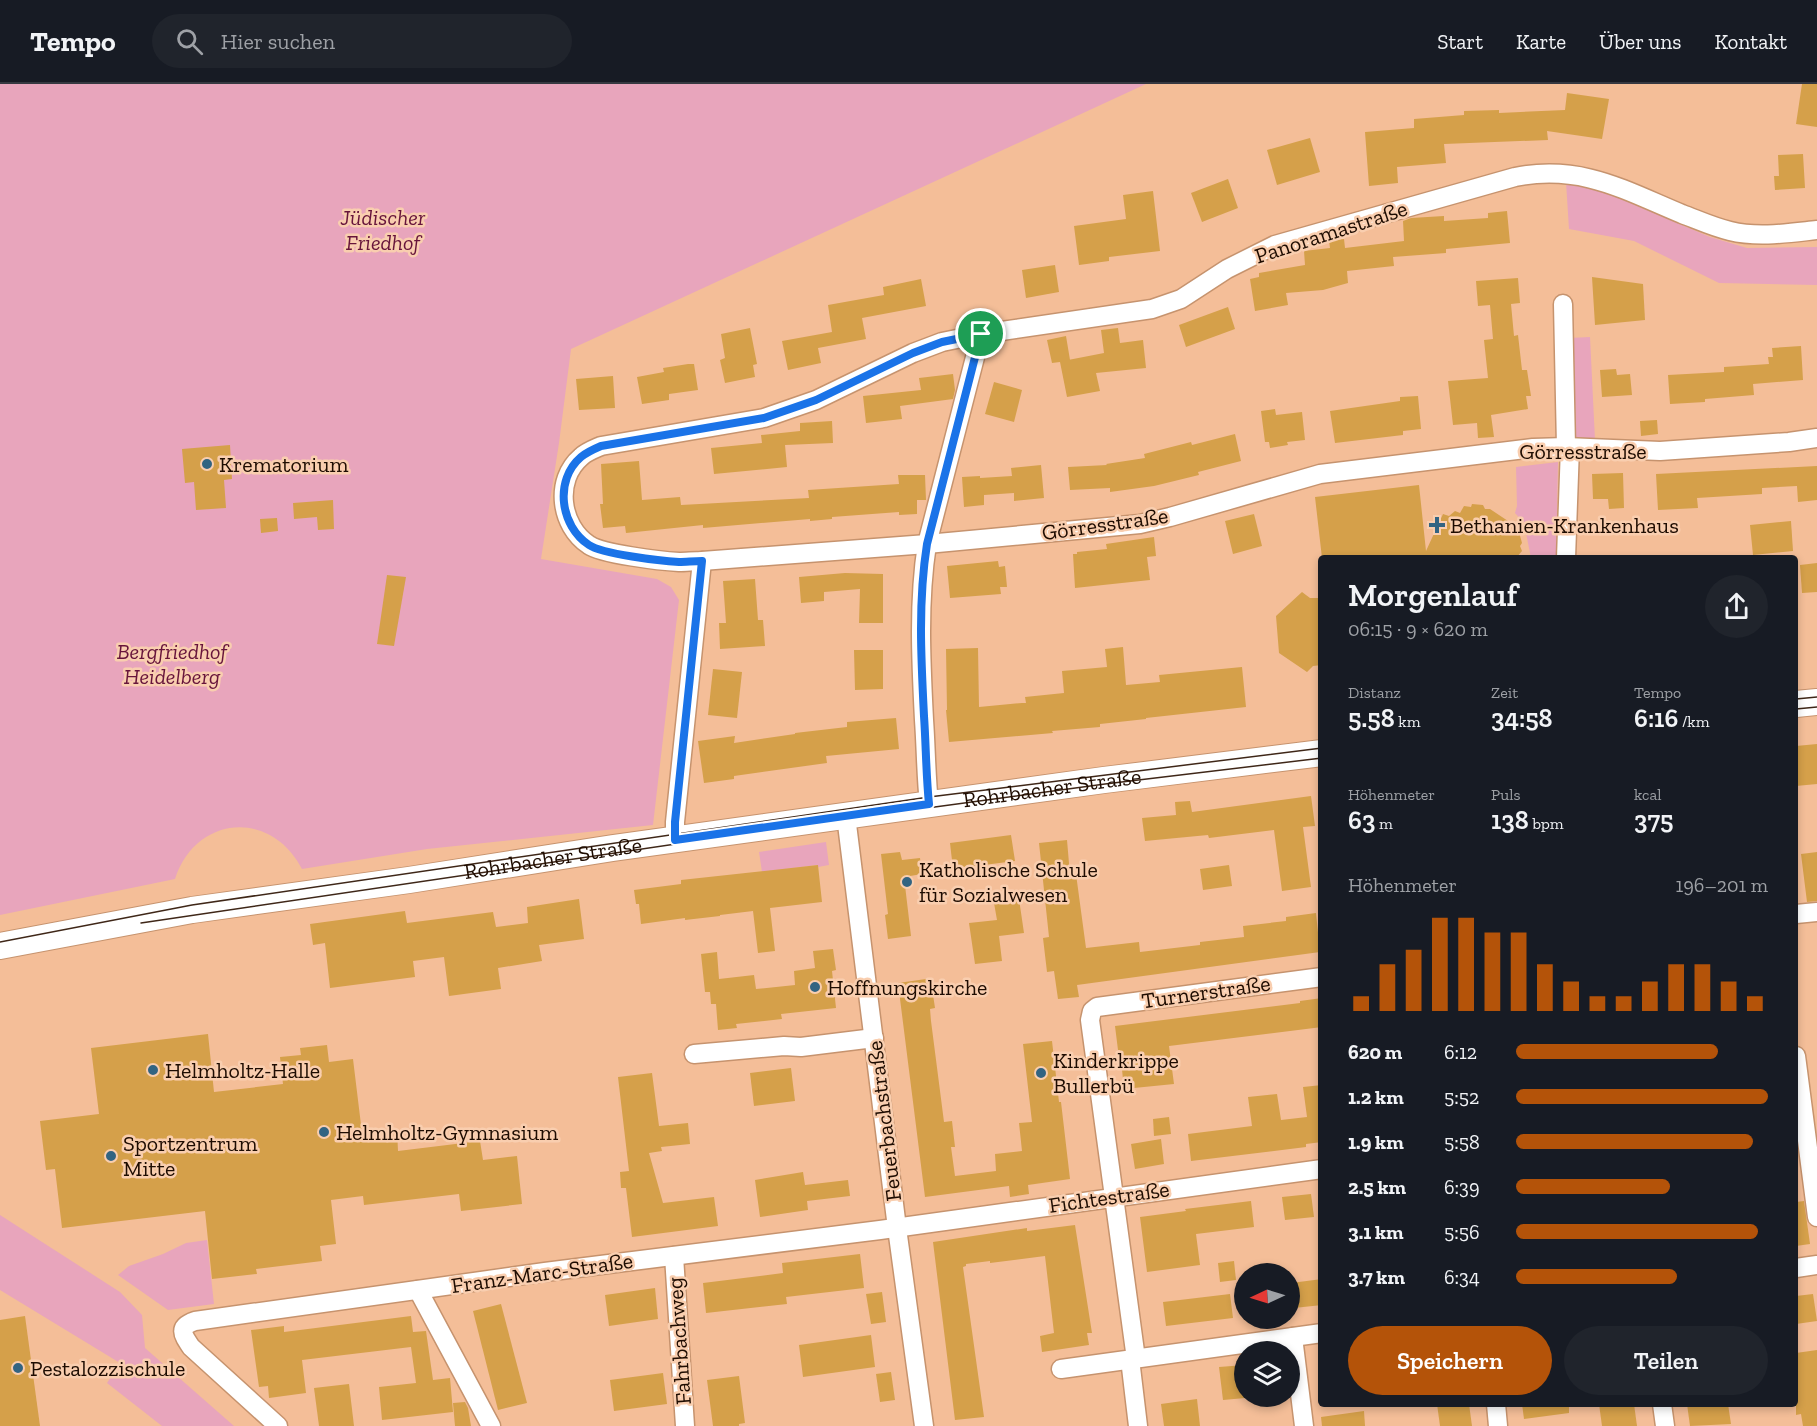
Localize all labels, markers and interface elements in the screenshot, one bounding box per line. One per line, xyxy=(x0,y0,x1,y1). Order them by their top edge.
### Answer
search box xyxy=(152,14,572,68)
text: Tempo xyxy=(30,25,116,58)
icon: search xyxy=(173,25,206,58)
text: Hier suchen xyxy=(221,28,335,55)
text: Start xyxy=(1437,29,1483,54)
text: Karte xyxy=(1516,29,1566,54)
text: Über uns xyxy=(1599,29,1681,54)
text: Kontakt xyxy=(1714,29,1787,54)
street label: Panoramastraße xyxy=(1251,195,1411,269)
park label: Jüdischer Friedhof xyxy=(340,204,426,256)
pin xyxy=(955,308,1006,359)
icon: arrive xyxy=(964,317,997,350)
street label: Görresstraße xyxy=(1519,438,1647,465)
place label: Krematorium xyxy=(219,451,349,478)
marker: Krematorium xyxy=(200,457,214,471)
street label: Görresstraße xyxy=(1040,502,1170,546)
place label: Bethanien-Krankenhaus xyxy=(1450,512,1679,539)
marker: Bethanien-Krankenhaus xyxy=(1428,516,1446,534)
text: Morgenlauf xyxy=(1348,575,1517,614)
button: share xyxy=(1705,575,1768,638)
text: 06:15 · 9 × 620 m xyxy=(1348,617,1488,641)
park label: Bergfriedhof Heidelberg xyxy=(117,638,230,690)
text: Distanz xyxy=(1348,683,1401,702)
text: Zeit xyxy=(1491,683,1518,702)
text: Tempo xyxy=(1634,683,1681,702)
text: 5.58 xyxy=(1348,702,1395,734)
text: 34:58 xyxy=(1491,702,1553,734)
text: 6:16 xyxy=(1634,702,1678,734)
text: km xyxy=(1395,712,1421,731)
text: /km xyxy=(1678,712,1710,731)
street label: Rohrbacher Straße xyxy=(961,762,1143,813)
text: Höhenmeter xyxy=(1348,785,1435,804)
text: Puls xyxy=(1491,785,1520,804)
text: kcal xyxy=(1634,785,1661,804)
text: 63 xyxy=(1348,804,1375,836)
text: 138 xyxy=(1491,804,1529,836)
text: 375 xyxy=(1634,804,1674,836)
text: m xyxy=(1375,814,1393,833)
text: bpm xyxy=(1529,814,1564,833)
street label: Rohrbacher Straße xyxy=(462,831,644,885)
place label: Katholische Schule für Sozialwesen xyxy=(919,856,1098,908)
text: Höhenmeter xyxy=(1348,873,1457,897)
text: 196–201 m xyxy=(1676,873,1768,897)
marker: Katholische Schule für Sozialwesen xyxy=(900,875,914,889)
street label: Turnerstraße xyxy=(1140,970,1272,1014)
place label: Hoffnungskirche xyxy=(827,974,987,1001)
marker: Hoffnungskirche xyxy=(808,980,822,994)
street label: Feuerbachstraße xyxy=(861,1039,907,1203)
text: 620 m xyxy=(1348,1040,1402,1064)
text: 6:12 xyxy=(1444,1040,1477,1064)
place label: Kinderkrippe Bullerbü xyxy=(1053,1047,1179,1099)
place label: Helmholtz-Halle xyxy=(165,1057,320,1084)
marker: Helmholtz-Halle xyxy=(146,1063,160,1077)
marker: Kinderkrippe Bullerbü xyxy=(1034,1066,1048,1080)
text: 1.2 km xyxy=(1348,1085,1404,1109)
text: 5:52 xyxy=(1444,1085,1479,1109)
place label: Helmholtz-Gymnasium xyxy=(336,1119,558,1146)
marker: Helmholtz-Gymnasium xyxy=(317,1125,331,1139)
place label: Sportzentrum Mitte xyxy=(123,1130,257,1182)
text: 1.9 km xyxy=(1348,1130,1404,1154)
text: 5:58 xyxy=(1444,1130,1480,1154)
marker: Sportzentrum Mitte xyxy=(104,1149,118,1163)
street label: Fichtestraße xyxy=(1047,1175,1171,1219)
text: 2.5 km xyxy=(1348,1175,1406,1199)
text: 6:39 xyxy=(1444,1175,1480,1199)
text: 3.1 km xyxy=(1348,1220,1404,1244)
text: 5:56 xyxy=(1444,1220,1480,1244)
street label: Franz-Marc-Straße xyxy=(449,1247,635,1299)
north arrow xyxy=(1234,1263,1300,1329)
map controls xyxy=(1234,1263,1300,1407)
text: 3.7 km xyxy=(1348,1265,1405,1289)
text: 6:34 xyxy=(1444,1265,1480,1289)
street label: Fahrbachweg xyxy=(661,1276,697,1406)
button: Speichern xyxy=(1348,1326,1552,1395)
button: Teilen xyxy=(1564,1326,1768,1395)
button: layers xyxy=(1234,1341,1300,1407)
place label: Pestalozzischule xyxy=(30,1355,185,1382)
marker: Pestalozzischule xyxy=(11,1361,25,1375)

